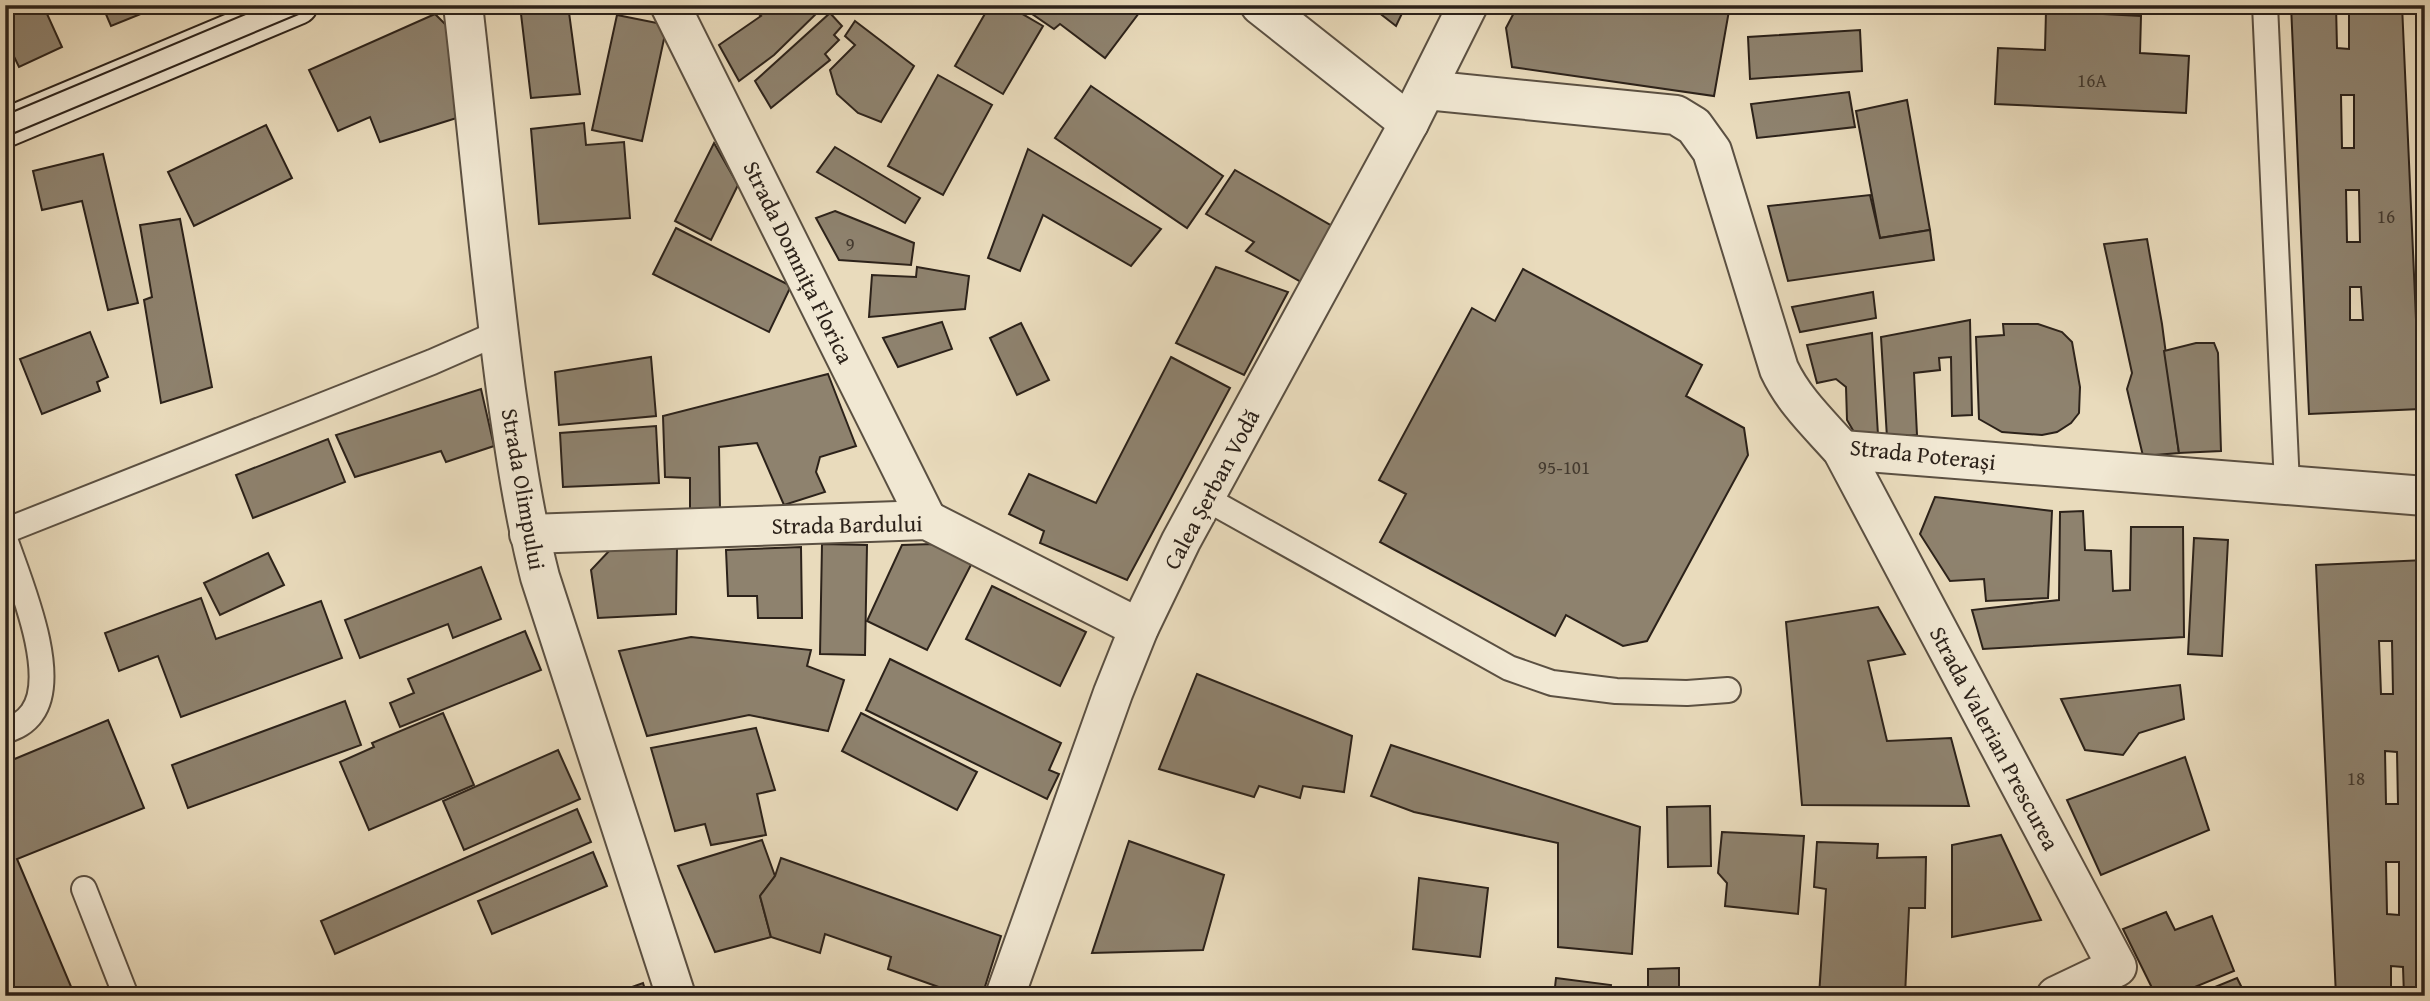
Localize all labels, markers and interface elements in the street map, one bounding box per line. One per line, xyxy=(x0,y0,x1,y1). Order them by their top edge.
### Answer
house number: 16A xyxy=(2077,66,2107,94)
street label: Strada Domnița Florica xyxy=(736,155,863,369)
house number: 16 xyxy=(2377,202,2395,230)
house number: 9 xyxy=(845,230,855,258)
street label: Calea Șerban Vodă xyxy=(1155,403,1267,575)
street label: Strada Olimpului xyxy=(494,406,554,572)
street label: Strada Poterași xyxy=(1848,430,1998,478)
house number: 95-101 xyxy=(1538,453,1590,481)
street label: Strada Bardului xyxy=(771,506,923,542)
street label: Strada Valerian Prescurea xyxy=(1922,620,2068,856)
house number: 18 xyxy=(2347,764,2365,792)

